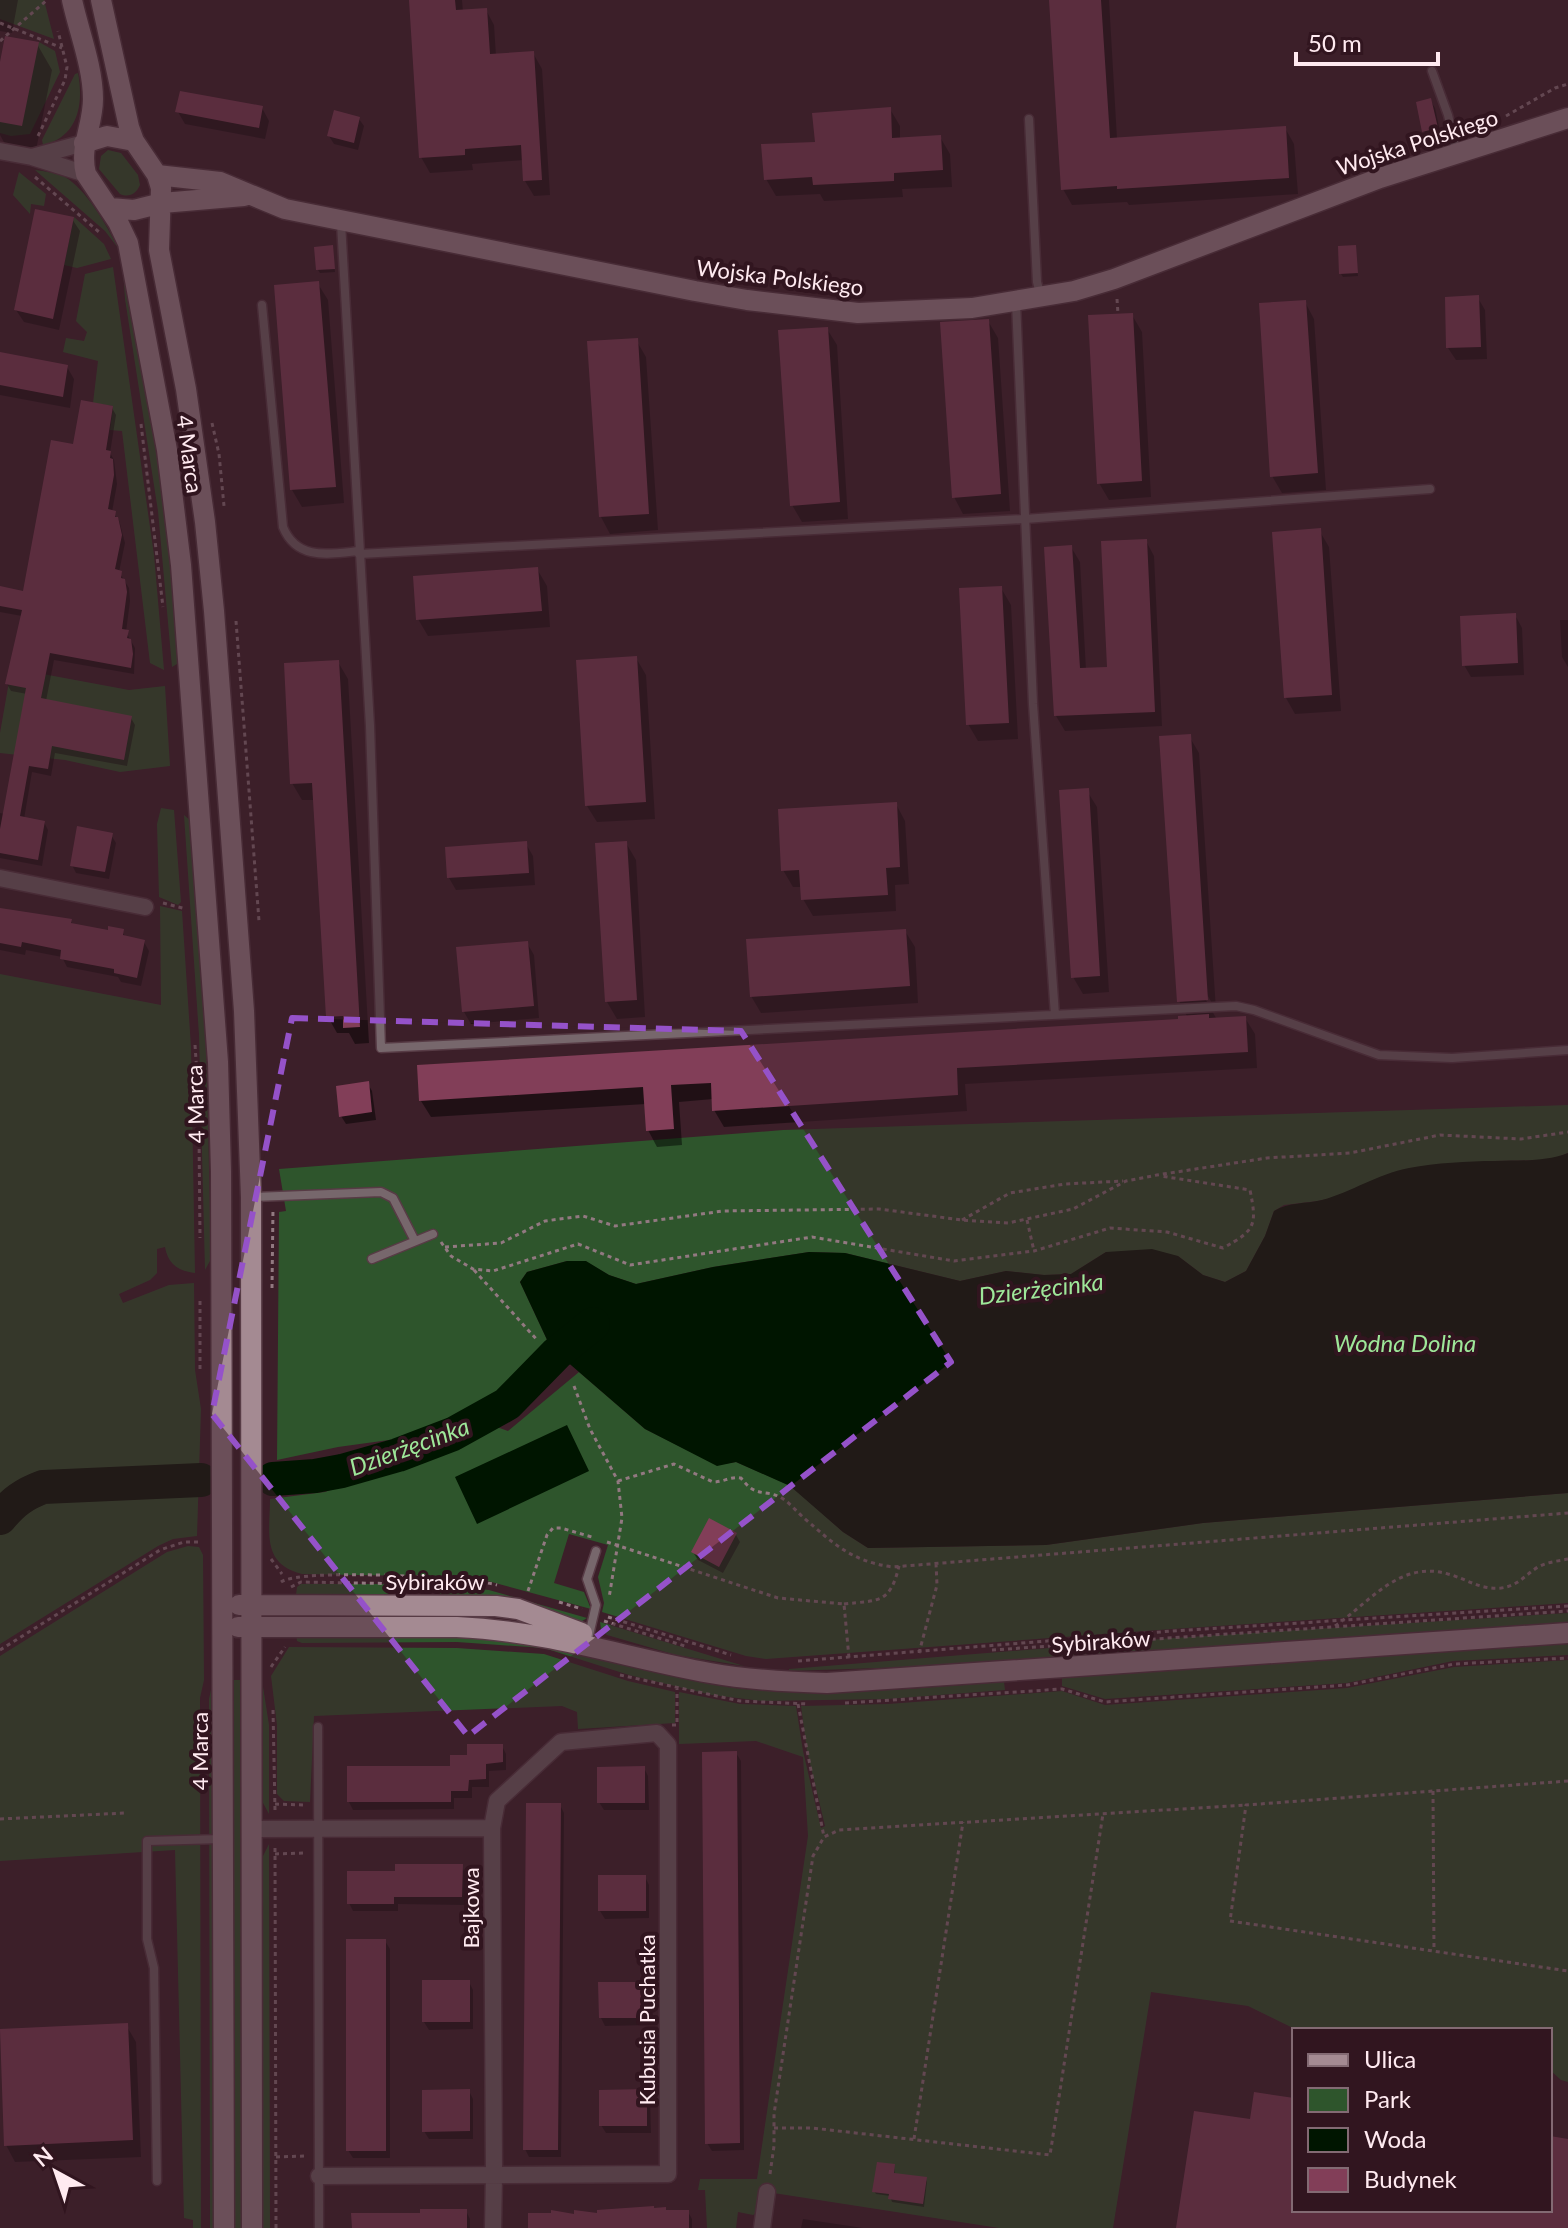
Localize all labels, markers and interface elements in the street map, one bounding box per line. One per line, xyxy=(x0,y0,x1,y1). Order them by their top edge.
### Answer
scale bar xyxy=(1296,16,1438,66)
text: 50 m xyxy=(1308,28,1362,57)
street label: Wojska Polskiego xyxy=(1333,103,1501,181)
street label: Wojska Polskiego xyxy=(695,253,865,301)
street label: 4 Marca xyxy=(171,413,209,495)
street label: 4 Marca xyxy=(180,1064,210,1144)
water label: Dzierżęcinka xyxy=(977,1266,1105,1310)
water label: Wodna Dolina xyxy=(1334,1328,1476,1357)
water label: Dzierżęcinka xyxy=(345,1411,473,1481)
street label: Sybiraków xyxy=(385,1568,485,1595)
street label: Sybiraków xyxy=(1051,1624,1151,1658)
street label: 4 Marca xyxy=(186,1712,213,1790)
street label: Bajkowa xyxy=(457,1867,484,1949)
street label: Kubusia Puchatka xyxy=(633,1934,660,2106)
legend xyxy=(1292,2028,1552,2212)
text: Ulica xyxy=(1364,2044,1416,2073)
text: Park xyxy=(1364,2084,1412,2113)
text: Woda xyxy=(1364,2124,1426,2153)
north arrow xyxy=(16,2132,96,2212)
text: N xyxy=(28,2141,58,2172)
text: Budynek xyxy=(1364,2164,1458,2193)

